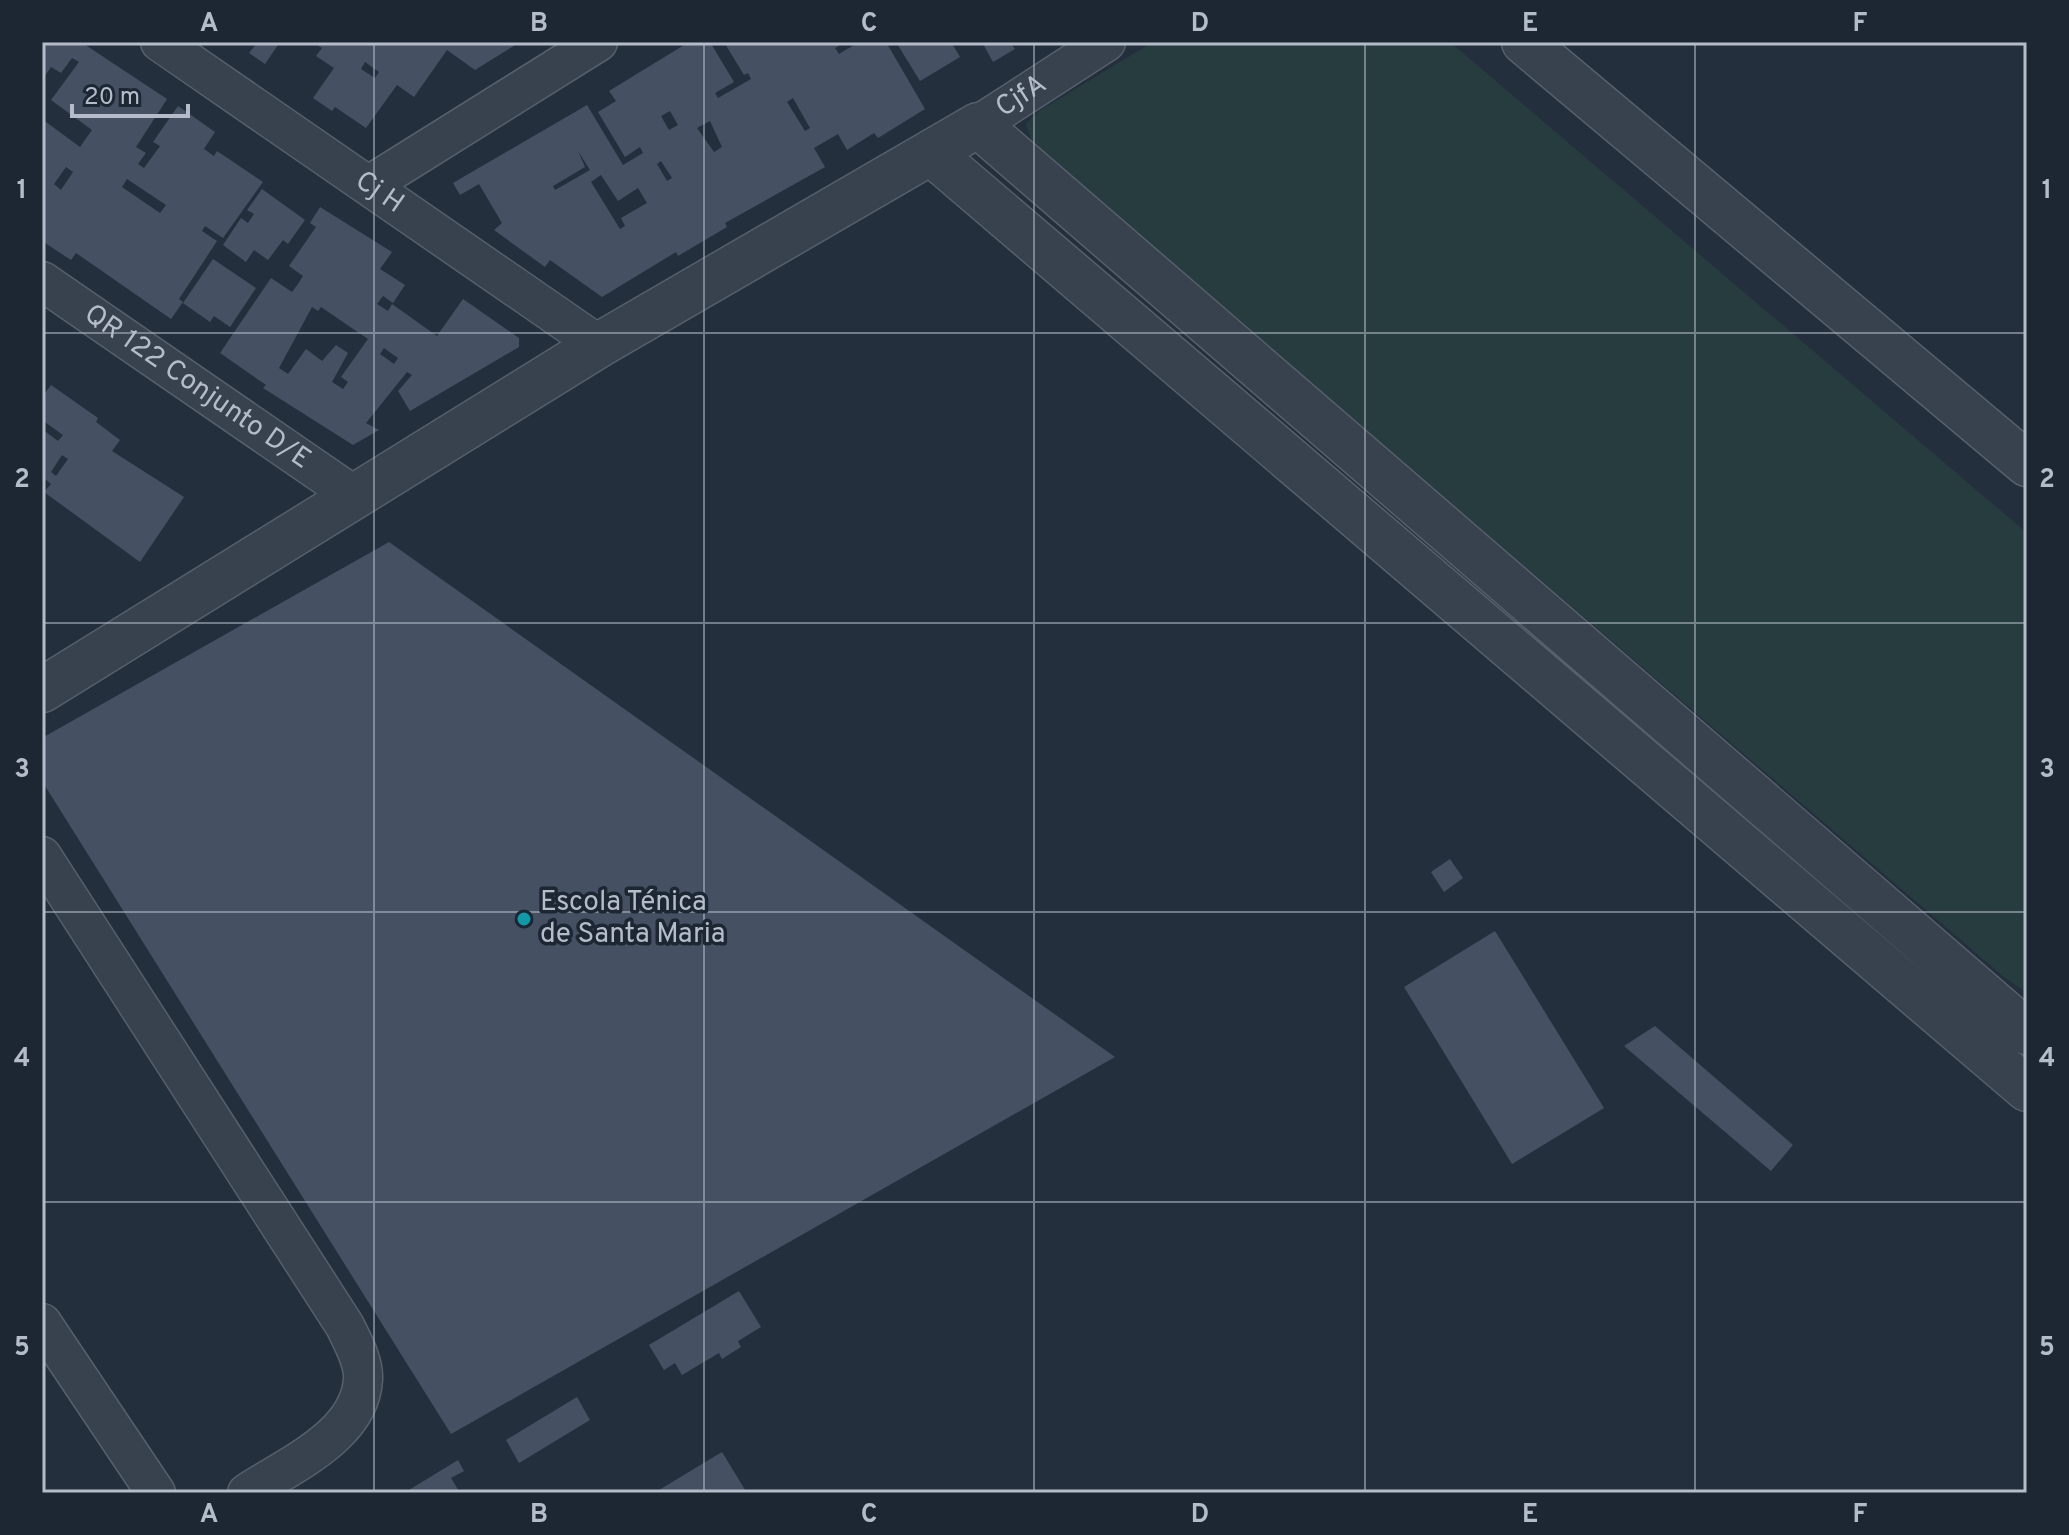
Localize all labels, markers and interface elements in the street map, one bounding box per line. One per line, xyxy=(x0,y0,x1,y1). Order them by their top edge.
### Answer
text: A xyxy=(200,8,218,41)
text: B xyxy=(530,8,548,41)
text: C xyxy=(861,8,877,41)
text: D xyxy=(1191,8,1209,41)
text: E xyxy=(1522,8,1538,41)
text: F xyxy=(1853,8,1868,41)
street label: CjfA xyxy=(989,67,1054,126)
scale bar xyxy=(72,68,188,118)
text: 20 m xyxy=(84,83,140,113)
street label: Cj H xyxy=(348,164,410,223)
text: 1 xyxy=(17,175,27,208)
text: 1 xyxy=(2042,175,2052,208)
street label: QR 122 Conjunto D/E xyxy=(77,297,317,478)
text: 2 xyxy=(14,464,30,497)
text: 2 xyxy=(2039,464,2055,497)
text: 3 xyxy=(14,754,30,787)
text: 3 xyxy=(2039,754,2055,787)
place label: Escola Ténica de Santa Maria xyxy=(540,885,726,953)
marker: Escola Ténica de Santa Maria xyxy=(515,910,533,928)
text: 4 xyxy=(14,1043,30,1076)
text: 4 xyxy=(2039,1043,2055,1076)
text: 5 xyxy=(14,1332,30,1365)
text: 5 xyxy=(2039,1332,2055,1365)
text: A xyxy=(200,1499,218,1532)
text: B xyxy=(530,1499,548,1532)
text: C xyxy=(861,1499,877,1532)
text: D xyxy=(1191,1499,1209,1532)
text: E xyxy=(1522,1499,1538,1532)
text: F xyxy=(1853,1499,1868,1532)

